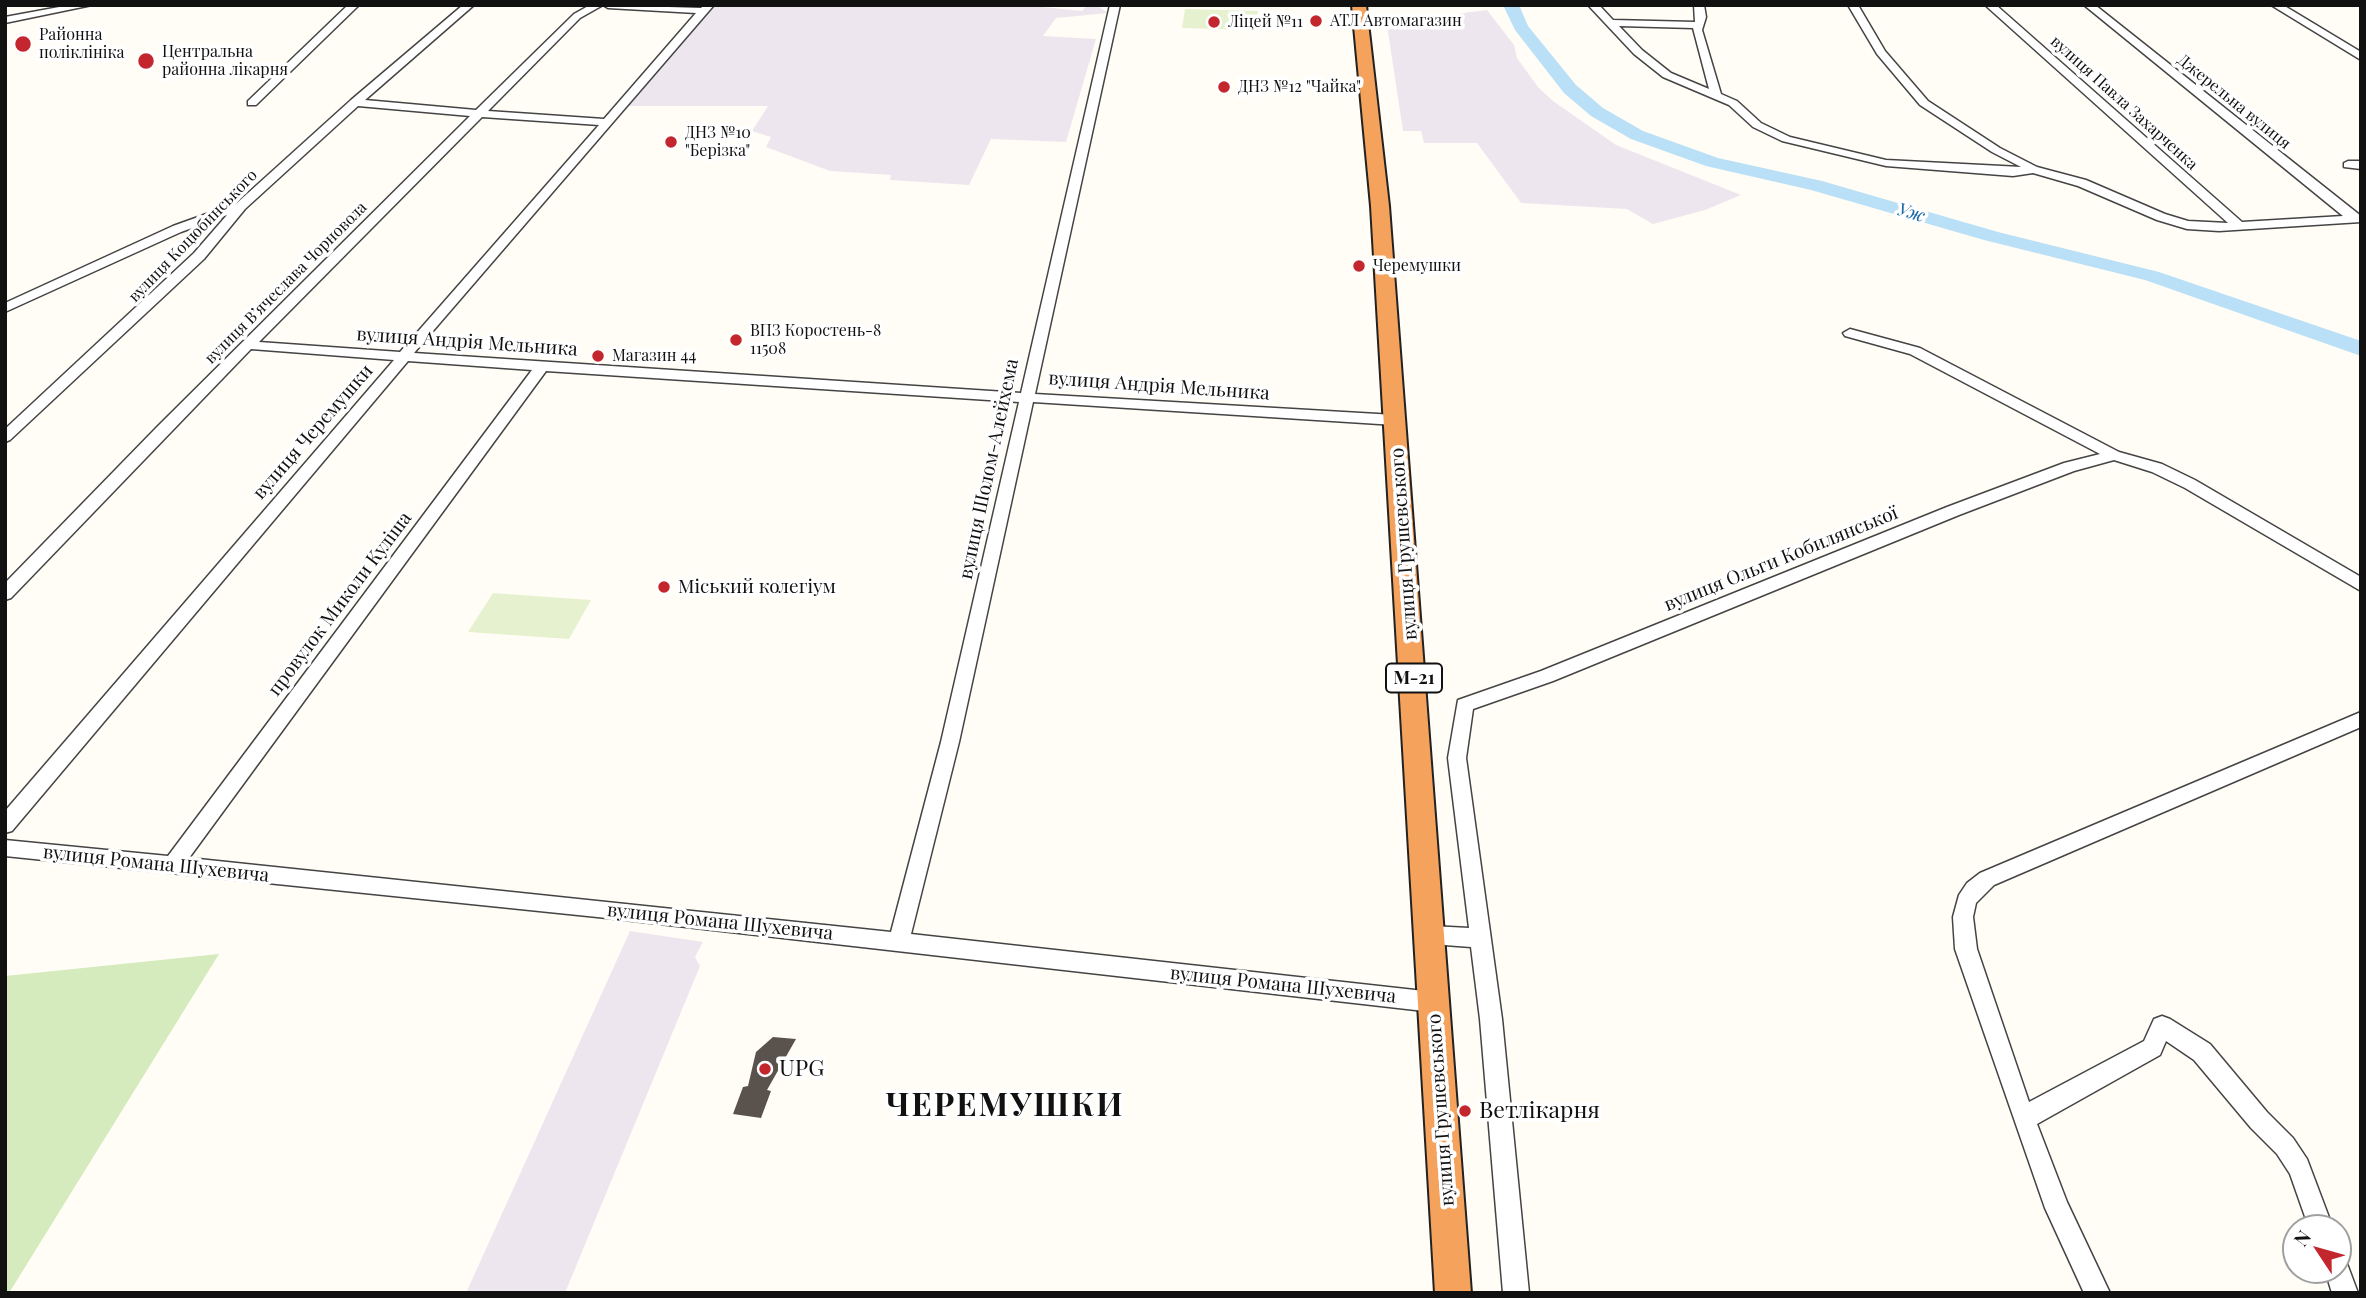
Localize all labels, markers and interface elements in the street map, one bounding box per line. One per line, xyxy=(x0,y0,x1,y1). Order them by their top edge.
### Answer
place label: АТЛ Автомагазин xyxy=(1330,11,1462,31)
place label: Ліцей №11 xyxy=(1228,12,1303,32)
marker: АТЛ Автомагазин xyxy=(1308,13,1324,29)
marker: Ліцей №11 xyxy=(1206,14,1222,30)
place label: Районна поліклініка xyxy=(39,25,125,63)
street label: вулиця Павла Захарченка xyxy=(2046,32,2202,174)
marker: Районна поліклініка xyxy=(13,34,33,54)
place label: Центральна районна лікарня xyxy=(162,42,288,80)
marker: Центральна районна лікарня xyxy=(136,51,156,71)
street label: Джерельна вулиця xyxy=(2174,51,2294,153)
place label: ДНЗ №12 "Чайка" xyxy=(1238,77,1361,97)
marker: ДНЗ №12 "Чайка" xyxy=(1216,79,1232,95)
place label: ДНЗ №10 "Берізка" xyxy=(685,123,751,161)
marker: ДНЗ №10 "Берізка" xyxy=(663,134,679,150)
street label: вулиця Коцюбинського xyxy=(125,166,261,306)
street label: вулиця Вʼячеслава Чорновола xyxy=(201,198,371,368)
water label: Уж xyxy=(1895,199,1927,227)
place label: Черемушки xyxy=(1373,256,1461,276)
marker: Черемушки xyxy=(1351,258,1367,274)
place label: ВПЗ Коростень-8 11508 xyxy=(750,321,881,359)
street label: вулиця Андрія Мельника xyxy=(356,323,578,361)
marker: ВПЗ Коростень-8 11508 xyxy=(728,332,744,348)
place label: Магазин 44 xyxy=(612,346,696,366)
marker: Магазин 44 xyxy=(590,348,606,364)
street label: вулиця Шолом-Алейхема xyxy=(954,357,1024,581)
street label: вулиця Черемушки xyxy=(248,360,378,504)
street label: вулиця Андрія Мельника xyxy=(1048,367,1270,405)
street label: вулиця Грушевського xyxy=(1386,447,1422,641)
street label: вулиця Ольги Кобилянської xyxy=(1661,502,1901,616)
street label: провулок Миколи Куліша xyxy=(263,508,417,700)
place label: Міський колегіум xyxy=(678,576,836,598)
marker: Міський колегіум xyxy=(656,579,672,595)
road number: М-21 xyxy=(1386,664,1442,692)
street label: вулиця Романа Шухевича xyxy=(42,841,270,887)
street label: вулиця Романа Шухевича xyxy=(606,899,834,945)
street label: вулиця Романа Шухевича xyxy=(1169,962,1397,1008)
street label: вулиця Грушевського xyxy=(1423,1013,1459,1207)
place label: UPG xyxy=(779,1055,824,1083)
marker: UPG xyxy=(757,1061,773,1077)
district label: ЧЕРЕМУШКИ xyxy=(887,1087,1123,1125)
place label: Ветлікарня xyxy=(1479,1097,1600,1125)
marker: Ветлікарня xyxy=(1457,1103,1473,1119)
north arrow xyxy=(2282,1214,2352,1284)
text: N xyxy=(2287,1225,2316,1251)

